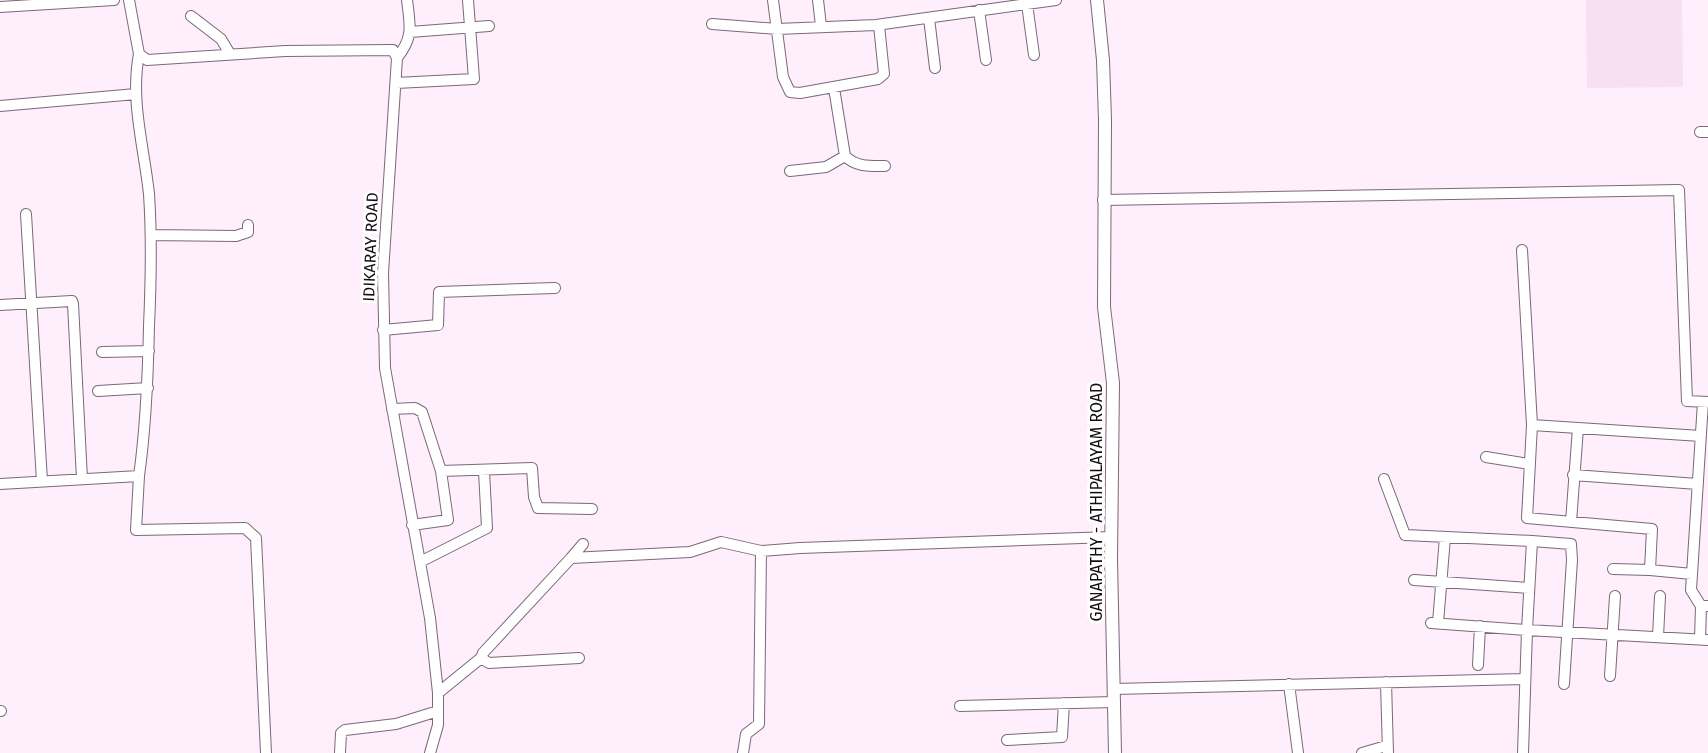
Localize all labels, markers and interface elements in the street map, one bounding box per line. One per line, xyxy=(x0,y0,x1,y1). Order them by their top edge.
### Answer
street label: IDIKARAY ROAD xyxy=(359,192,382,302)
street label: GANAPATHY - ATHIPALAYAM ROAD xyxy=(1087,383,1106,621)

